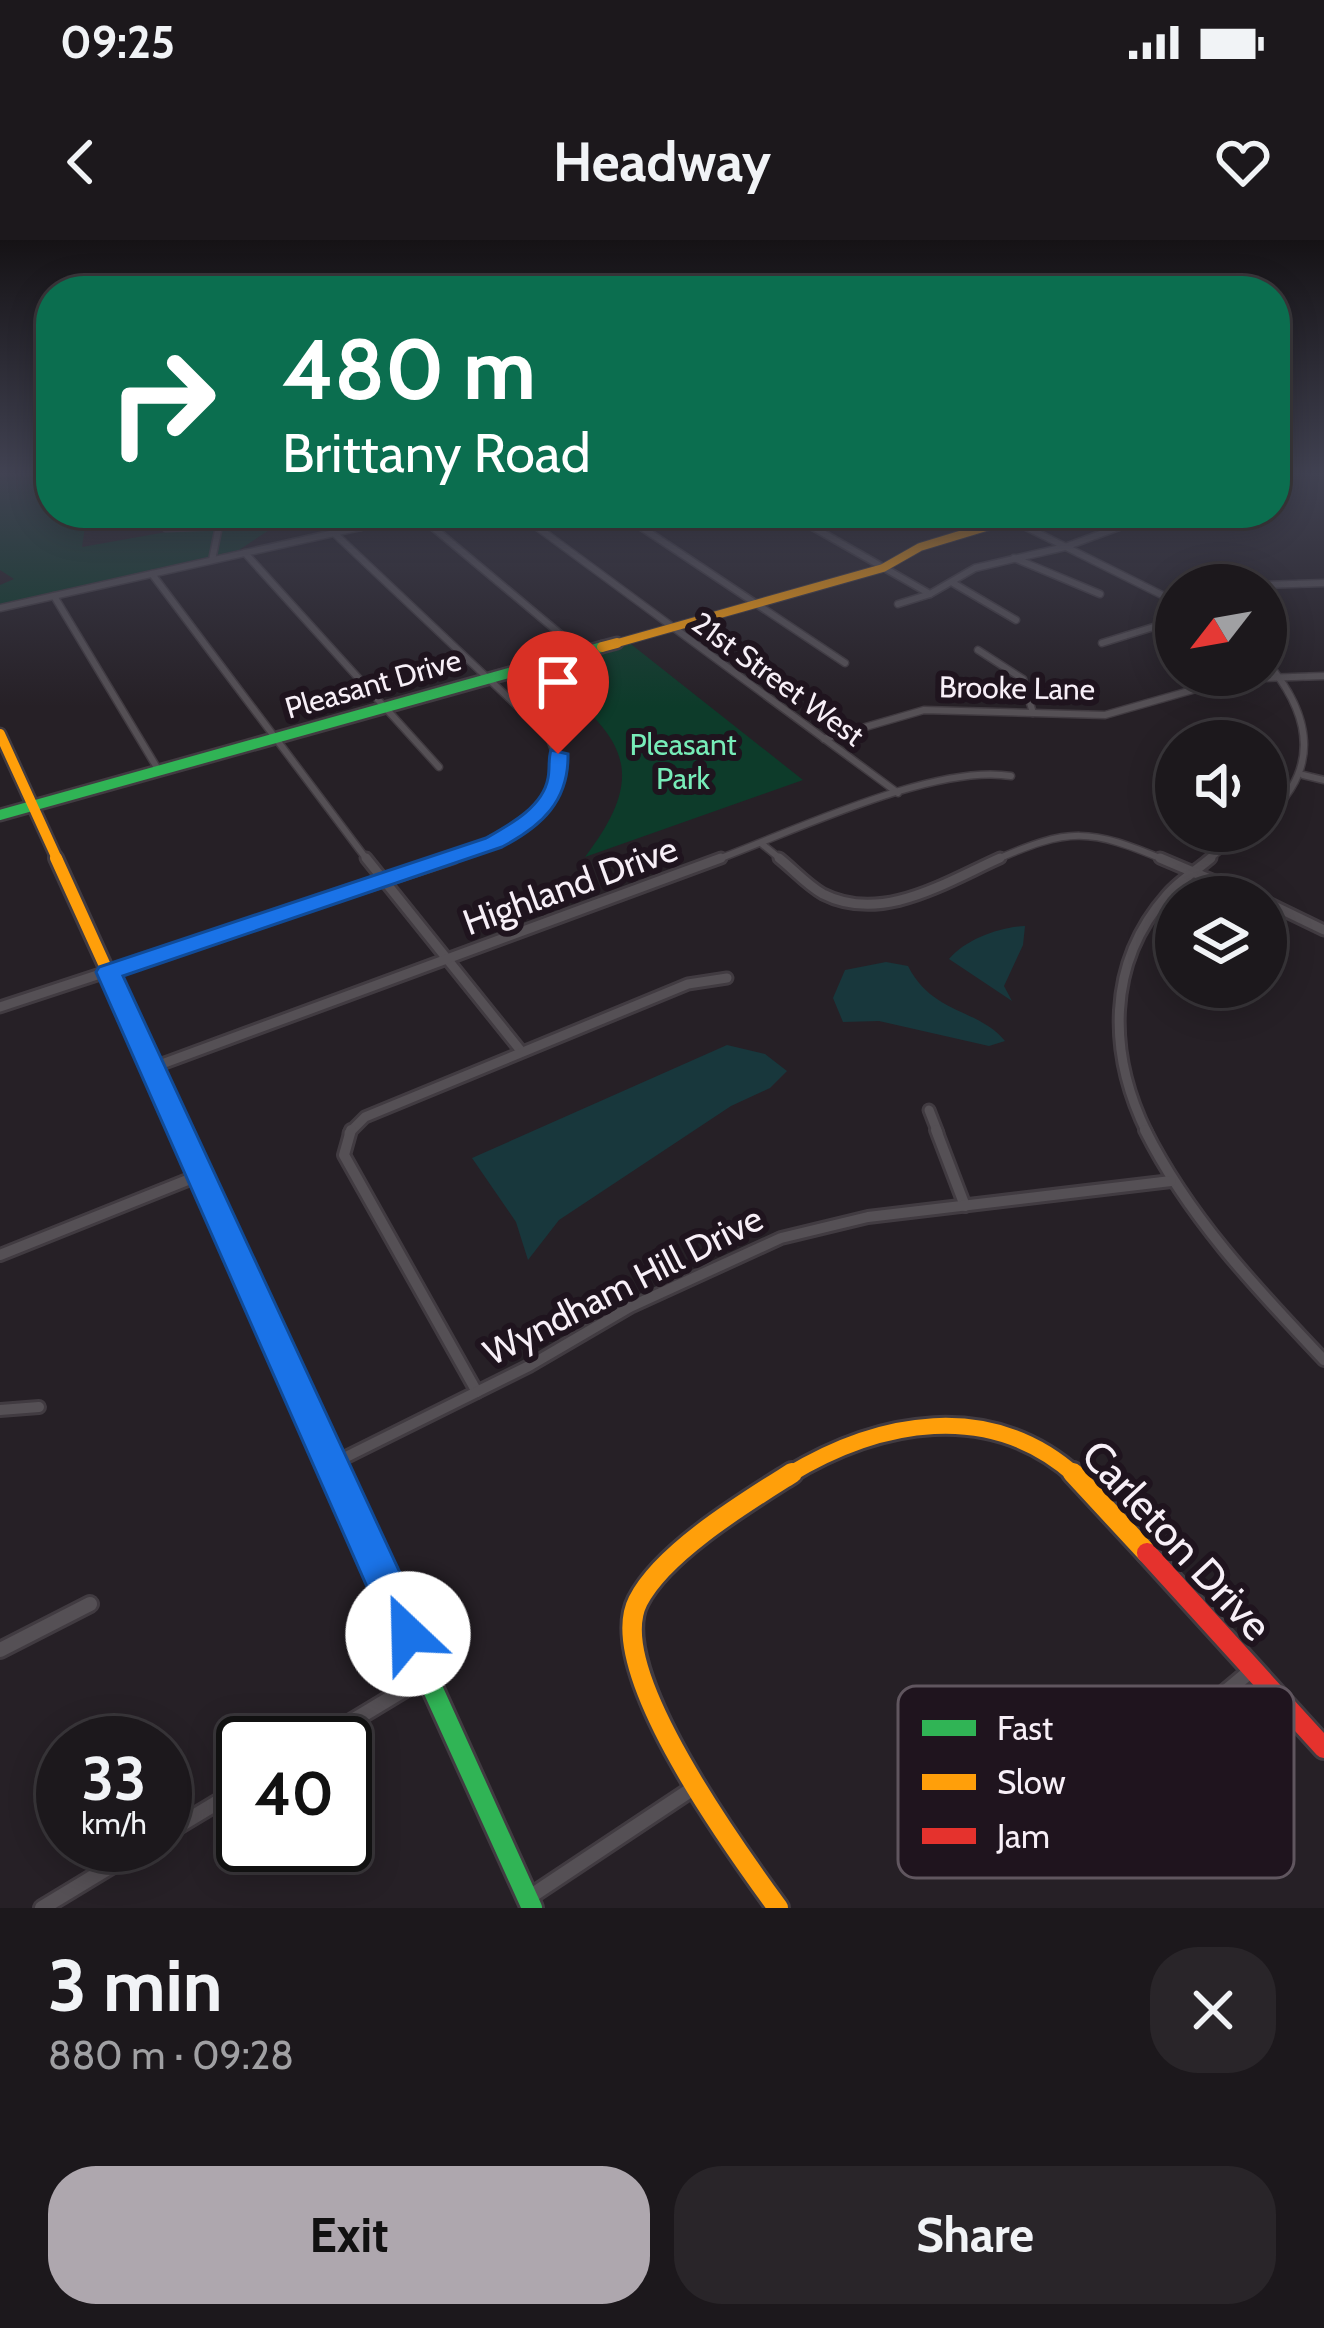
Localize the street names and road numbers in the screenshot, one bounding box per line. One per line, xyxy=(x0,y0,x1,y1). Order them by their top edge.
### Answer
street label: 21st Street West xyxy=(685,604,871,754)
street label: Pleasant Drive xyxy=(281,641,465,727)
street label: Brooke Lane xyxy=(939,668,1095,708)
street label: Highland Drive xyxy=(457,826,683,944)
street label: Wyndham Hill Drive xyxy=(476,1196,770,1374)
street label: Carleton Drive xyxy=(1071,1429,1283,1651)

